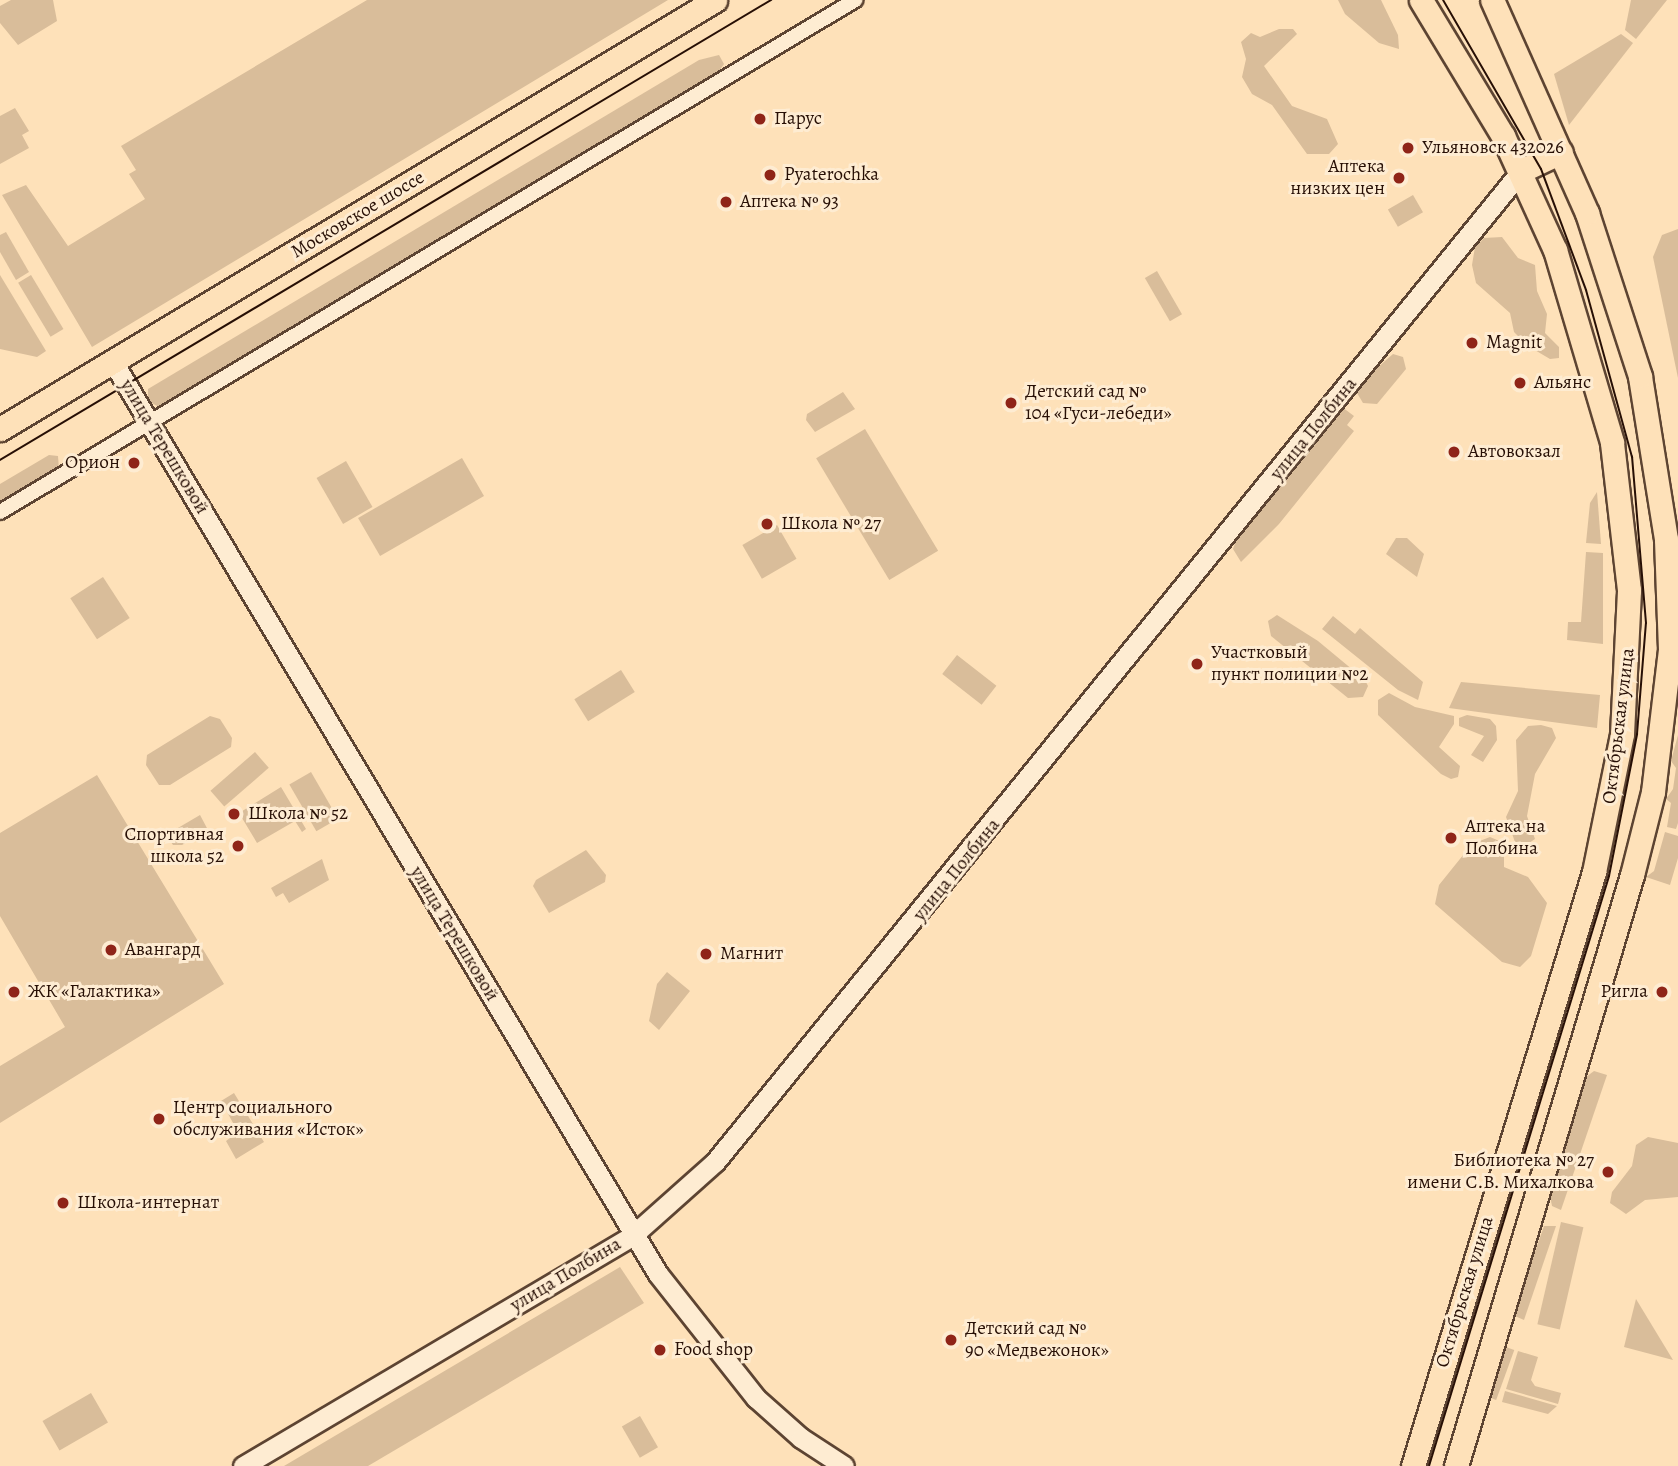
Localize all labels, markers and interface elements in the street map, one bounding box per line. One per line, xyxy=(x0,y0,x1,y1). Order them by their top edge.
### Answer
place label: Парус xyxy=(774,108,822,130)
marker: Парус xyxy=(752,111,768,127)
place label: Ульяновск 432026 xyxy=(1422,137,1564,159)
marker: Ульяновск 432026 xyxy=(1400,140,1416,156)
place label: Аптека низких цен xyxy=(1290,156,1385,200)
place label: Pyaterochka xyxy=(784,164,879,186)
street label: Московское шоссе xyxy=(287,166,429,264)
marker: Pyaterochka xyxy=(762,167,778,183)
marker: Аптека низких цен xyxy=(1391,170,1407,186)
place label: Аптека № 93 xyxy=(740,191,839,213)
marker: Аптека № 93 xyxy=(718,194,734,210)
place label: Magnit xyxy=(1486,332,1542,354)
marker: Magnit xyxy=(1464,335,1480,351)
place label: Альянс xyxy=(1534,372,1591,394)
street label: улица Полбина xyxy=(1266,373,1362,485)
street label: улица Терешковой xyxy=(115,375,213,519)
marker: Альянс xyxy=(1512,375,1528,391)
place label: Детский сад № 104 «Гуси-лебеди» xyxy=(1025,381,1172,425)
marker: Детский сад № 104 «Гуси-лебеди» xyxy=(1003,395,1019,411)
place label: Автовокзал xyxy=(1468,441,1561,463)
marker: Автовокзал xyxy=(1446,444,1462,460)
place label: Орион xyxy=(65,452,120,474)
marker: Орион xyxy=(126,455,142,471)
place label: Школа № 27 xyxy=(781,513,881,535)
marker: Школа № 27 xyxy=(759,516,775,532)
place label: Участковый пункт полиции №2 xyxy=(1211,642,1368,686)
street label: Октябрьская улица xyxy=(1598,647,1640,805)
marker: Участковый пункт полиции №2 xyxy=(1189,656,1205,672)
place label: Школа № 52 xyxy=(248,803,348,825)
marker: Школа № 52 xyxy=(226,806,242,822)
street label: улица Полбина xyxy=(909,814,1005,926)
place label: Аптека на Полбина xyxy=(1465,816,1545,860)
place label: Спортивная школа 52 xyxy=(124,824,224,868)
marker: Аптека на Полбина xyxy=(1443,830,1459,846)
marker: Спортивная школа 52 xyxy=(230,838,246,854)
street label: улица Терешковой xyxy=(405,862,503,1006)
place label: Авангард xyxy=(125,939,201,961)
marker: Авангард xyxy=(103,942,119,958)
place label: Магнит xyxy=(720,943,783,965)
marker: Магнит xyxy=(698,946,714,962)
place label: ЖК «Галактика» xyxy=(28,981,160,1003)
place label: Ригла xyxy=(1600,981,1648,1003)
marker: ЖК «Галактика» xyxy=(6,984,22,1000)
marker: Ригла xyxy=(1654,984,1670,1000)
place label: Центр социального обслуживания «Исток» xyxy=(173,1097,363,1141)
marker: Центр социального обслуживания «Исток» xyxy=(151,1111,167,1127)
place label: Библиотека № 27 имени С.В. Михалкова xyxy=(1407,1150,1594,1194)
marker: Библиотека № 27 имени С.В. Михалкова xyxy=(1600,1164,1616,1180)
place label: Школа-интернат xyxy=(77,1192,219,1214)
marker: Школа-интернат xyxy=(55,1195,71,1211)
street label: Октябрьская улица xyxy=(1431,1214,1499,1370)
street label: улица Полбина xyxy=(506,1233,626,1317)
place label: Детский сад № 90 «Медвежонок» xyxy=(965,1318,1109,1362)
marker: Детский сад № 90 «Медвежонок» xyxy=(943,1332,959,1348)
place label: Food shop xyxy=(674,1339,753,1361)
marker: Food shop xyxy=(652,1342,668,1358)

